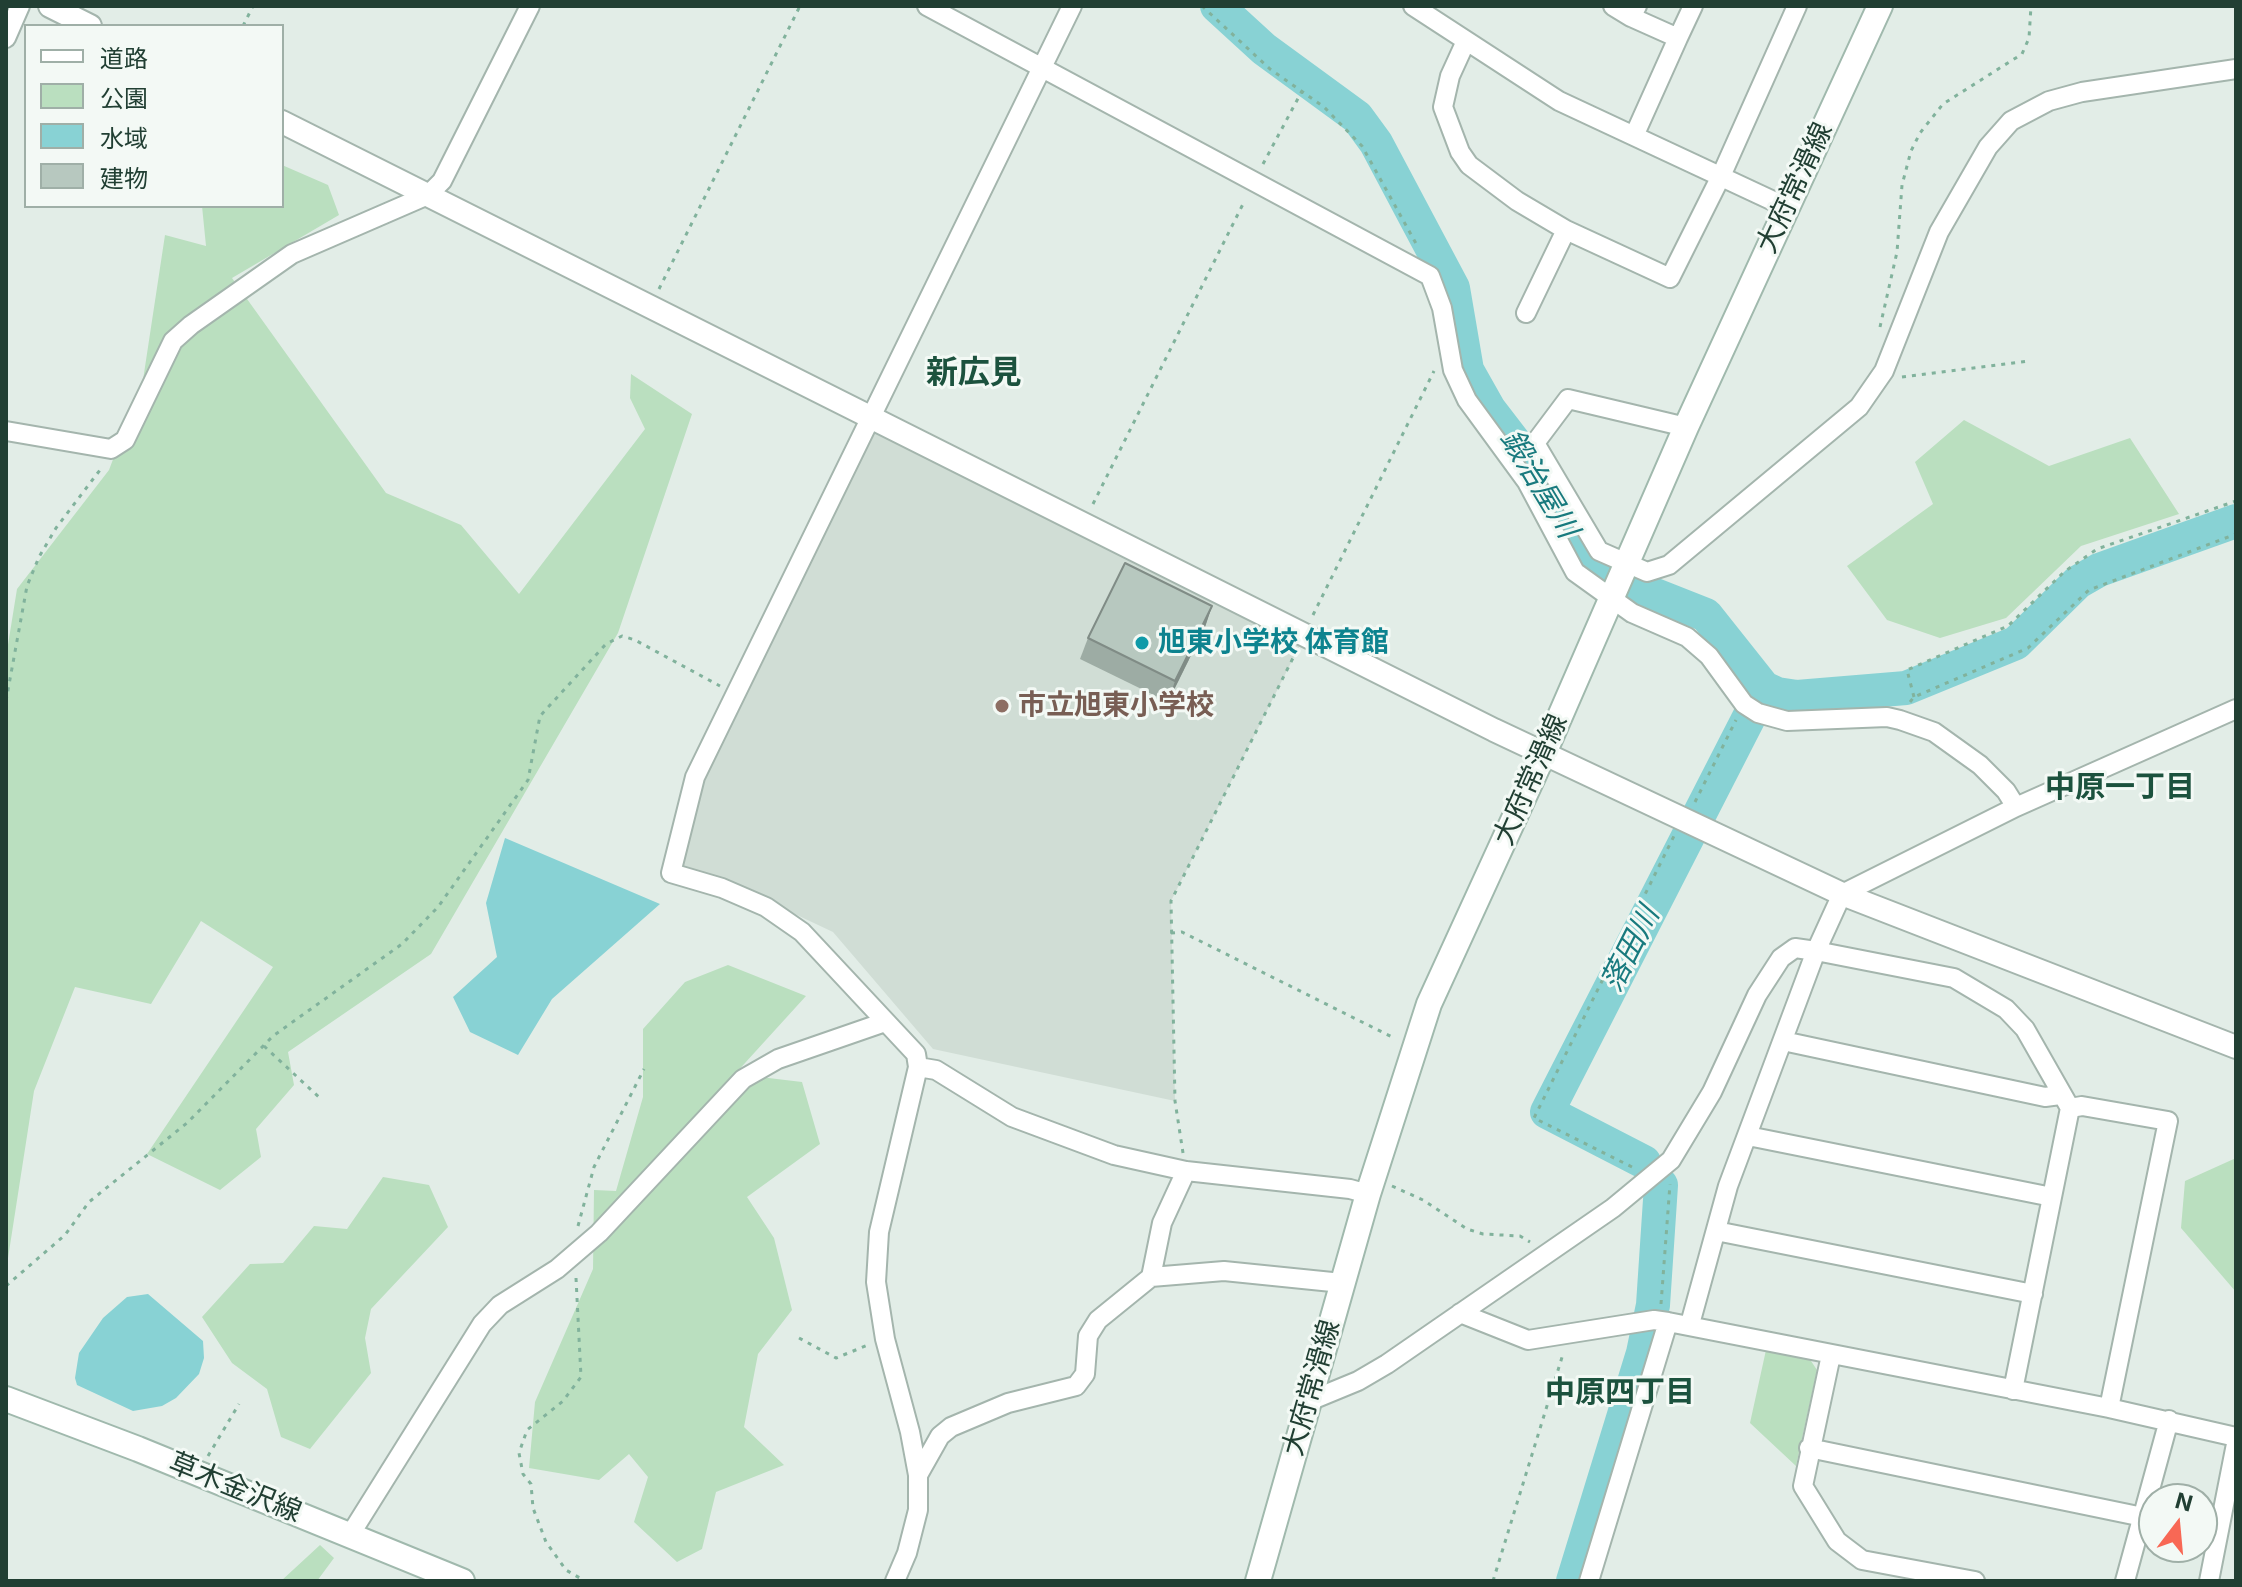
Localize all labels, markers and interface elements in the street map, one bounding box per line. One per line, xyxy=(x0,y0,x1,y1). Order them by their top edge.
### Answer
legend xyxy=(24,24,284,208)
text: 道路 xyxy=(100,44,148,73)
text: 公園 xyxy=(100,84,148,113)
street label: 大府常滑線 xyxy=(1750,117,1840,259)
text: 水域 xyxy=(100,124,148,153)
text: 建物 xyxy=(100,164,148,193)
district label: 新広見 xyxy=(926,354,1022,392)
water label: 鍛治屋川 xyxy=(1493,423,1585,545)
place label: 旭東小学校 体育館 xyxy=(1158,626,1389,660)
marker: 旭東小学校 体育館 xyxy=(1133,634,1151,652)
place label: 市立旭東小学校 xyxy=(1018,689,1214,723)
marker: 市立旭東小学校 xyxy=(993,697,1011,715)
street label: 大府常滑線 xyxy=(1487,709,1575,851)
district label: 中原一丁目 xyxy=(2045,770,2195,806)
water label: 落田川 xyxy=(1595,901,1667,997)
street label: 大府常滑線 xyxy=(1277,1316,1347,1460)
district label: 中原四丁目 xyxy=(1545,1375,1695,1411)
street label: 草木金沢線 xyxy=(164,1446,306,1530)
north arrow xyxy=(2138,1483,2218,1563)
text: N xyxy=(2172,1487,2196,1517)

